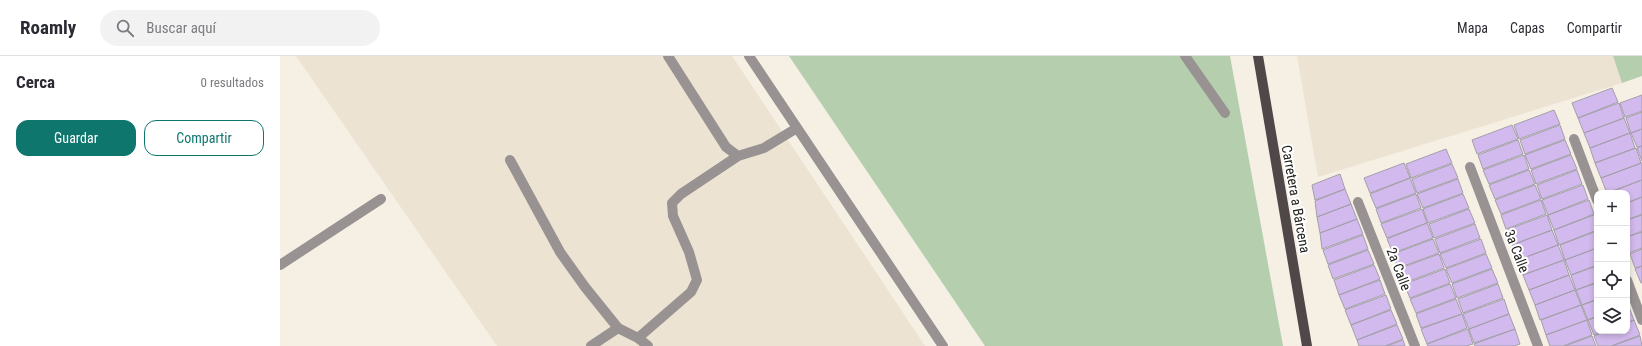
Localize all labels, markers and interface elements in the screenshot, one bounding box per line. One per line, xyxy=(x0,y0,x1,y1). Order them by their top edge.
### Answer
search box xyxy=(100,10,380,46)
text: Roamly xyxy=(20,16,76,39)
icon: search xyxy=(114,17,136,39)
text: Buscar aquí xyxy=(146,19,216,37)
text: Mapa xyxy=(1457,20,1488,36)
text: Capas xyxy=(1510,20,1545,36)
text: Compartir xyxy=(1567,20,1622,36)
text: Cerca xyxy=(16,72,55,92)
text: 0 resultados xyxy=(200,75,264,90)
button: Guardar xyxy=(16,120,136,156)
button: Compartir xyxy=(144,120,264,156)
street label: Carretera a Bárcena xyxy=(1279,144,1313,254)
map controls xyxy=(1594,190,1630,334)
button: + xyxy=(1594,190,1630,226)
button: − xyxy=(1594,226,1630,262)
street label: 3a Calle xyxy=(1502,227,1533,275)
street label: 2a Calle xyxy=(1384,245,1415,293)
button: locate xyxy=(1594,262,1630,298)
button: layers xyxy=(1594,298,1630,334)

